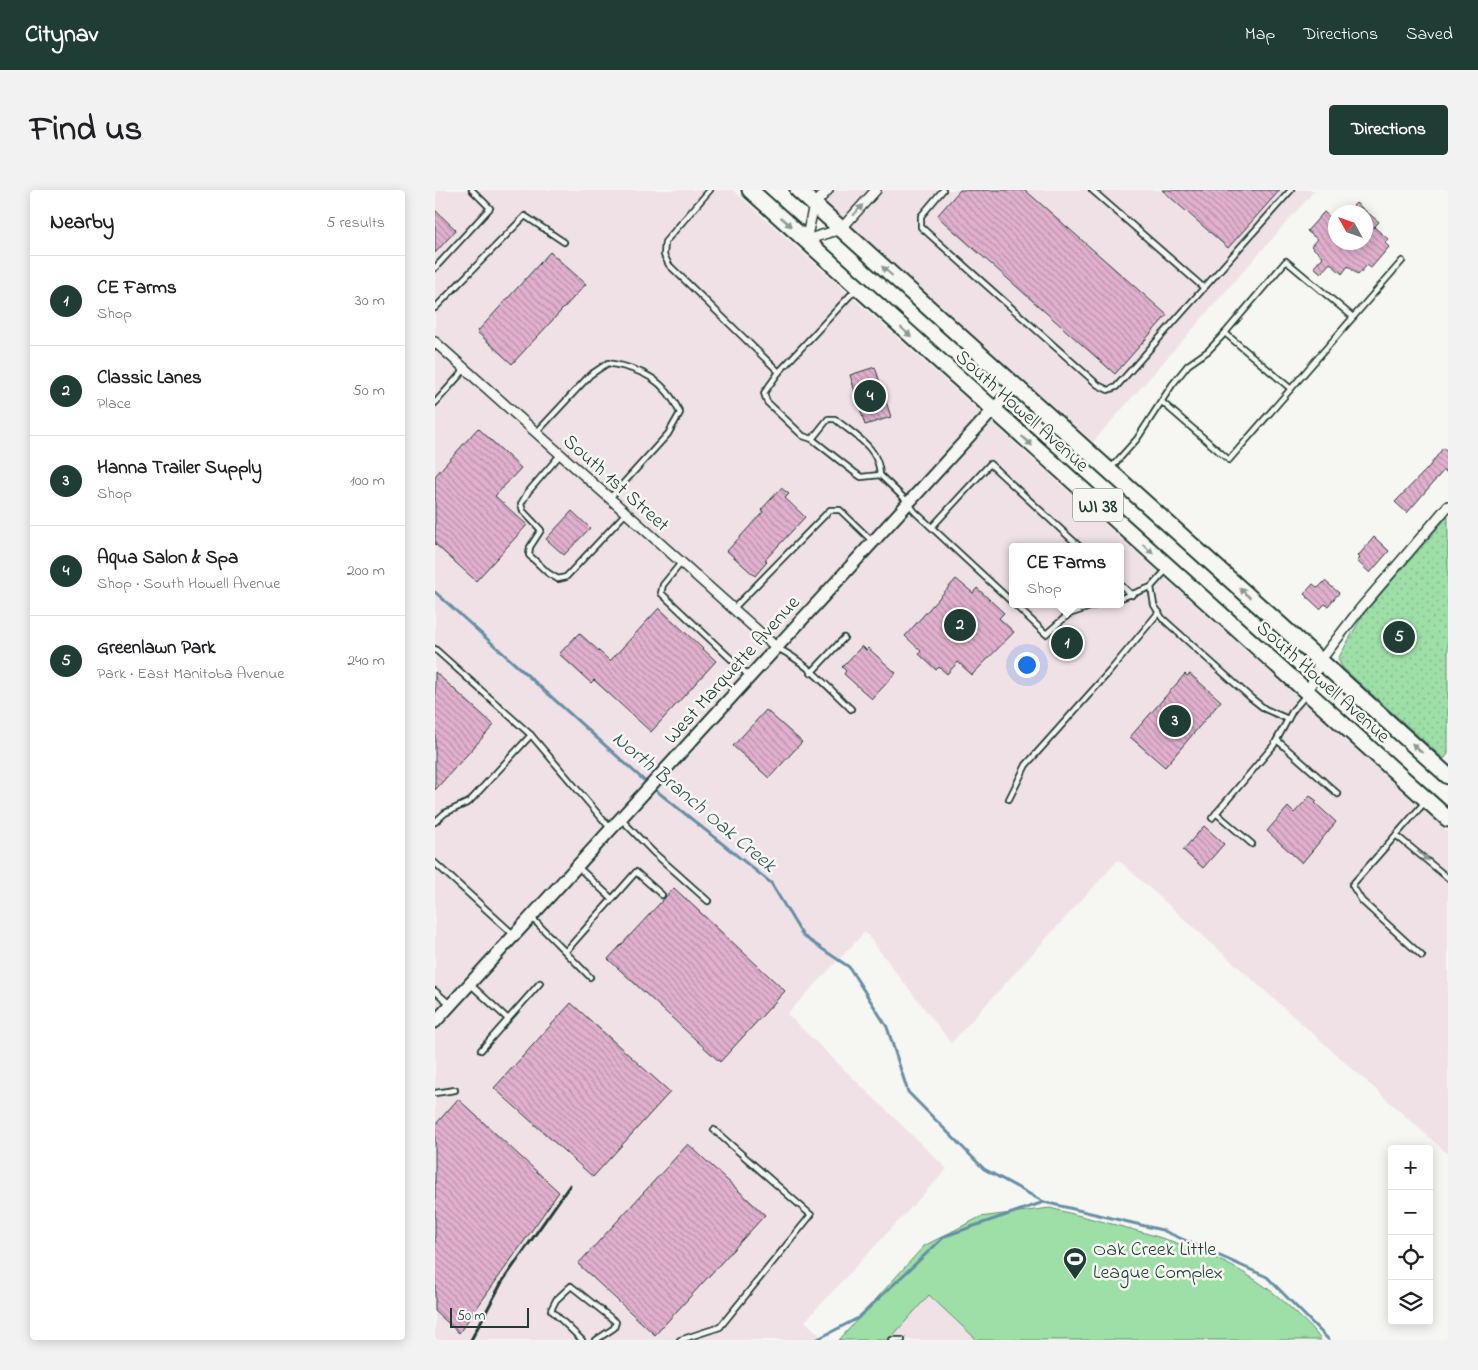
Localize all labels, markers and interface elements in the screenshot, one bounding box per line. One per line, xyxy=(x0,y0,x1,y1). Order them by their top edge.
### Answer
text: Citynav xyxy=(25,18,98,53)
text: Map xyxy=(1245,22,1275,48)
text: Directions xyxy=(1303,22,1378,48)
text: Saved xyxy=(1406,22,1453,48)
text: Find us xyxy=(30,105,142,156)
button: Directions xyxy=(1329,105,1448,155)
one-way arrow xyxy=(852,205,864,217)
north arrow xyxy=(1328,205,1373,250)
text: Nearby xyxy=(50,208,114,238)
text: 5 results xyxy=(326,211,385,235)
one-way arrow xyxy=(780,217,793,228)
one-way arrow xyxy=(882,265,894,277)
text: CE Farms xyxy=(97,275,177,302)
text: 1 xyxy=(63,289,69,313)
text: 30 m xyxy=(355,289,385,313)
text: Shop xyxy=(97,302,132,326)
one-way arrow xyxy=(900,326,912,338)
street label: South Howell Avenue xyxy=(948,344,1095,480)
text: Classic Lanes xyxy=(97,365,202,392)
pin: 4 xyxy=(854,377,886,415)
text: 2 xyxy=(62,379,70,403)
text: 50 m xyxy=(353,379,385,403)
text: Place xyxy=(97,392,131,416)
street label: South 1st Street xyxy=(556,428,675,540)
one-way arrow xyxy=(1020,435,1032,447)
text: Hanna Trailer Supply xyxy=(97,455,262,482)
text: 3 xyxy=(63,469,69,493)
text: 100 m xyxy=(350,469,385,493)
text: Shop xyxy=(97,482,132,506)
road number: WI 38 xyxy=(1073,488,1123,522)
popup xyxy=(1009,543,1124,608)
one-way arrow xyxy=(1141,544,1154,555)
text: Aqua Salon & Spa xyxy=(97,545,238,572)
text: CE Farms xyxy=(1027,550,1106,577)
text: 4 xyxy=(63,559,69,583)
text: 200 m xyxy=(347,559,385,583)
text: Shop · South Howell Avenue xyxy=(97,572,280,596)
text: Shop xyxy=(1027,577,1062,601)
one-way arrow xyxy=(1240,587,1252,599)
street label: West Marquette Avenue xyxy=(658,590,808,751)
pin: 2 xyxy=(944,606,976,644)
street label: South Howell Avenue xyxy=(1249,615,1396,751)
pin: 5 xyxy=(1383,618,1415,656)
pin: 1 xyxy=(1051,624,1083,662)
text: Greenlawn Park xyxy=(97,635,216,662)
text: 5 xyxy=(61,649,71,673)
text: 240 m xyxy=(347,649,385,673)
your location xyxy=(1014,652,1040,678)
text: Park · East Manitoba Avenue xyxy=(97,662,284,686)
pin: 3 xyxy=(1159,702,1191,740)
water label: North Branch Oak Creek xyxy=(605,725,783,881)
one-way arrow xyxy=(1411,743,1424,754)
one-way arrow xyxy=(1417,850,1429,862)
map controls xyxy=(1388,1145,1433,1325)
button: + xyxy=(1388,1145,1433,1190)
button: − xyxy=(1388,1190,1433,1235)
button: locate xyxy=(1388,1235,1433,1280)
place label: Oak Creek Little League Complex xyxy=(1093,1236,1223,1289)
sports icon: Oak Creek Little League Complex xyxy=(1062,1246,1088,1280)
button: layers xyxy=(1388,1280,1433,1325)
scale bar xyxy=(450,1305,529,1328)
text: 50 m xyxy=(457,1306,485,1327)

